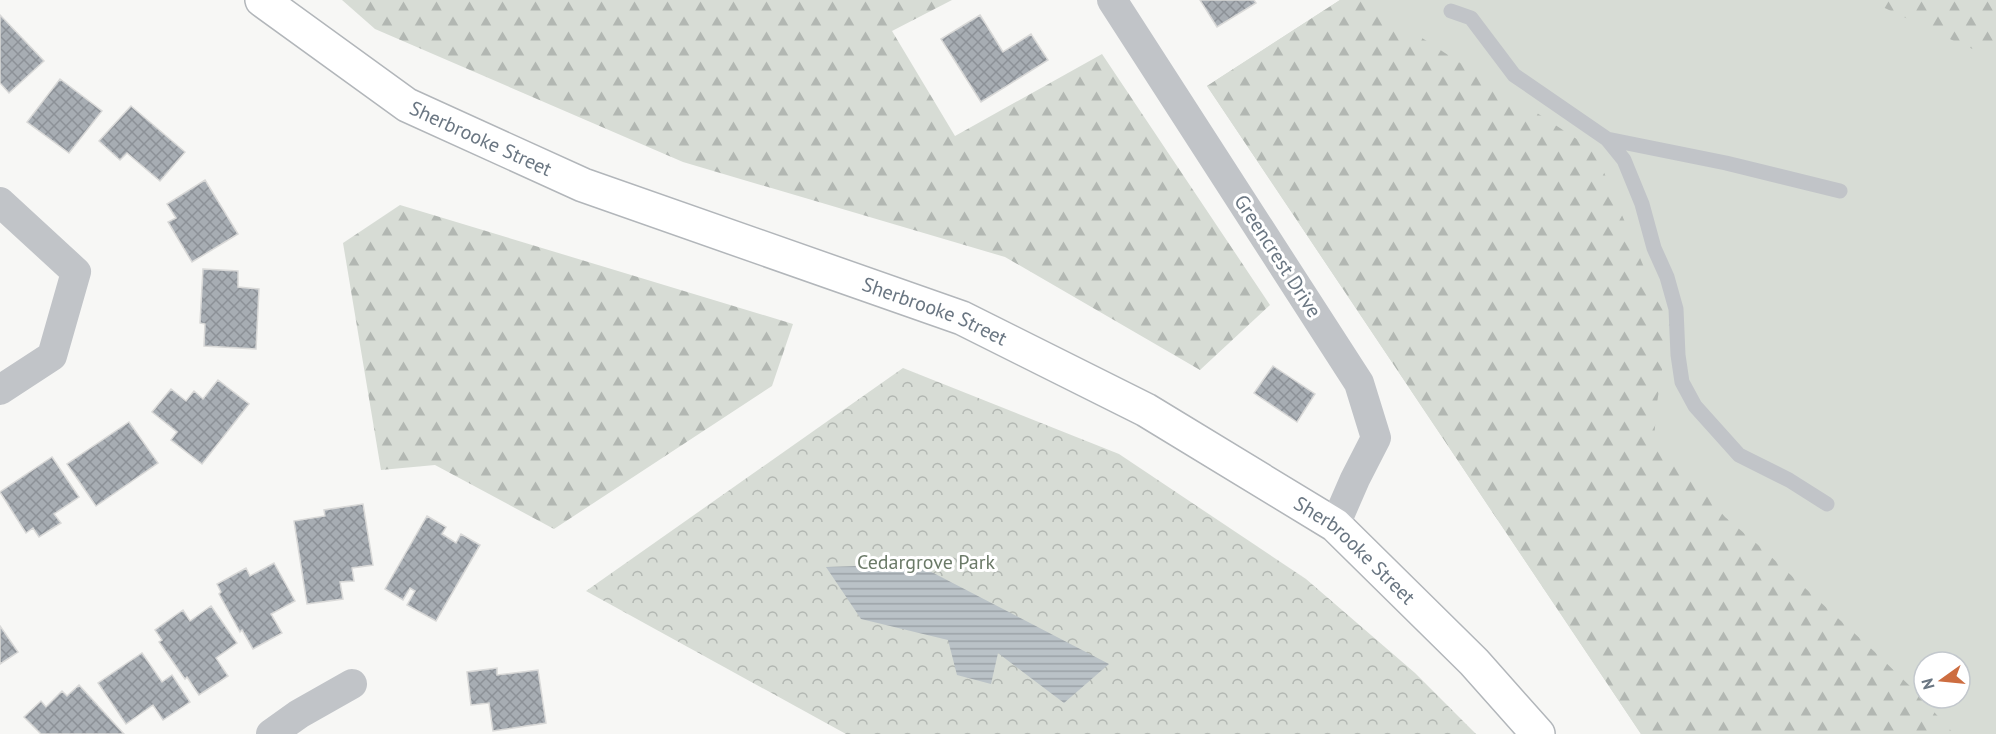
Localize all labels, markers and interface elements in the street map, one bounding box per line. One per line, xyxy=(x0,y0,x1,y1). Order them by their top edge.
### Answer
street label: Sherbrooke Street xyxy=(405,95,556,182)
street label: Greencrest Drive xyxy=(1229,190,1327,322)
street label: Sherbrooke Street xyxy=(859,271,1012,352)
street label: Sherbrooke Street xyxy=(1289,490,1421,610)
park label: Cedargrove Park xyxy=(857,549,995,575)
north arrow xyxy=(1912,650,1972,710)
text: N xyxy=(1916,676,1939,692)

